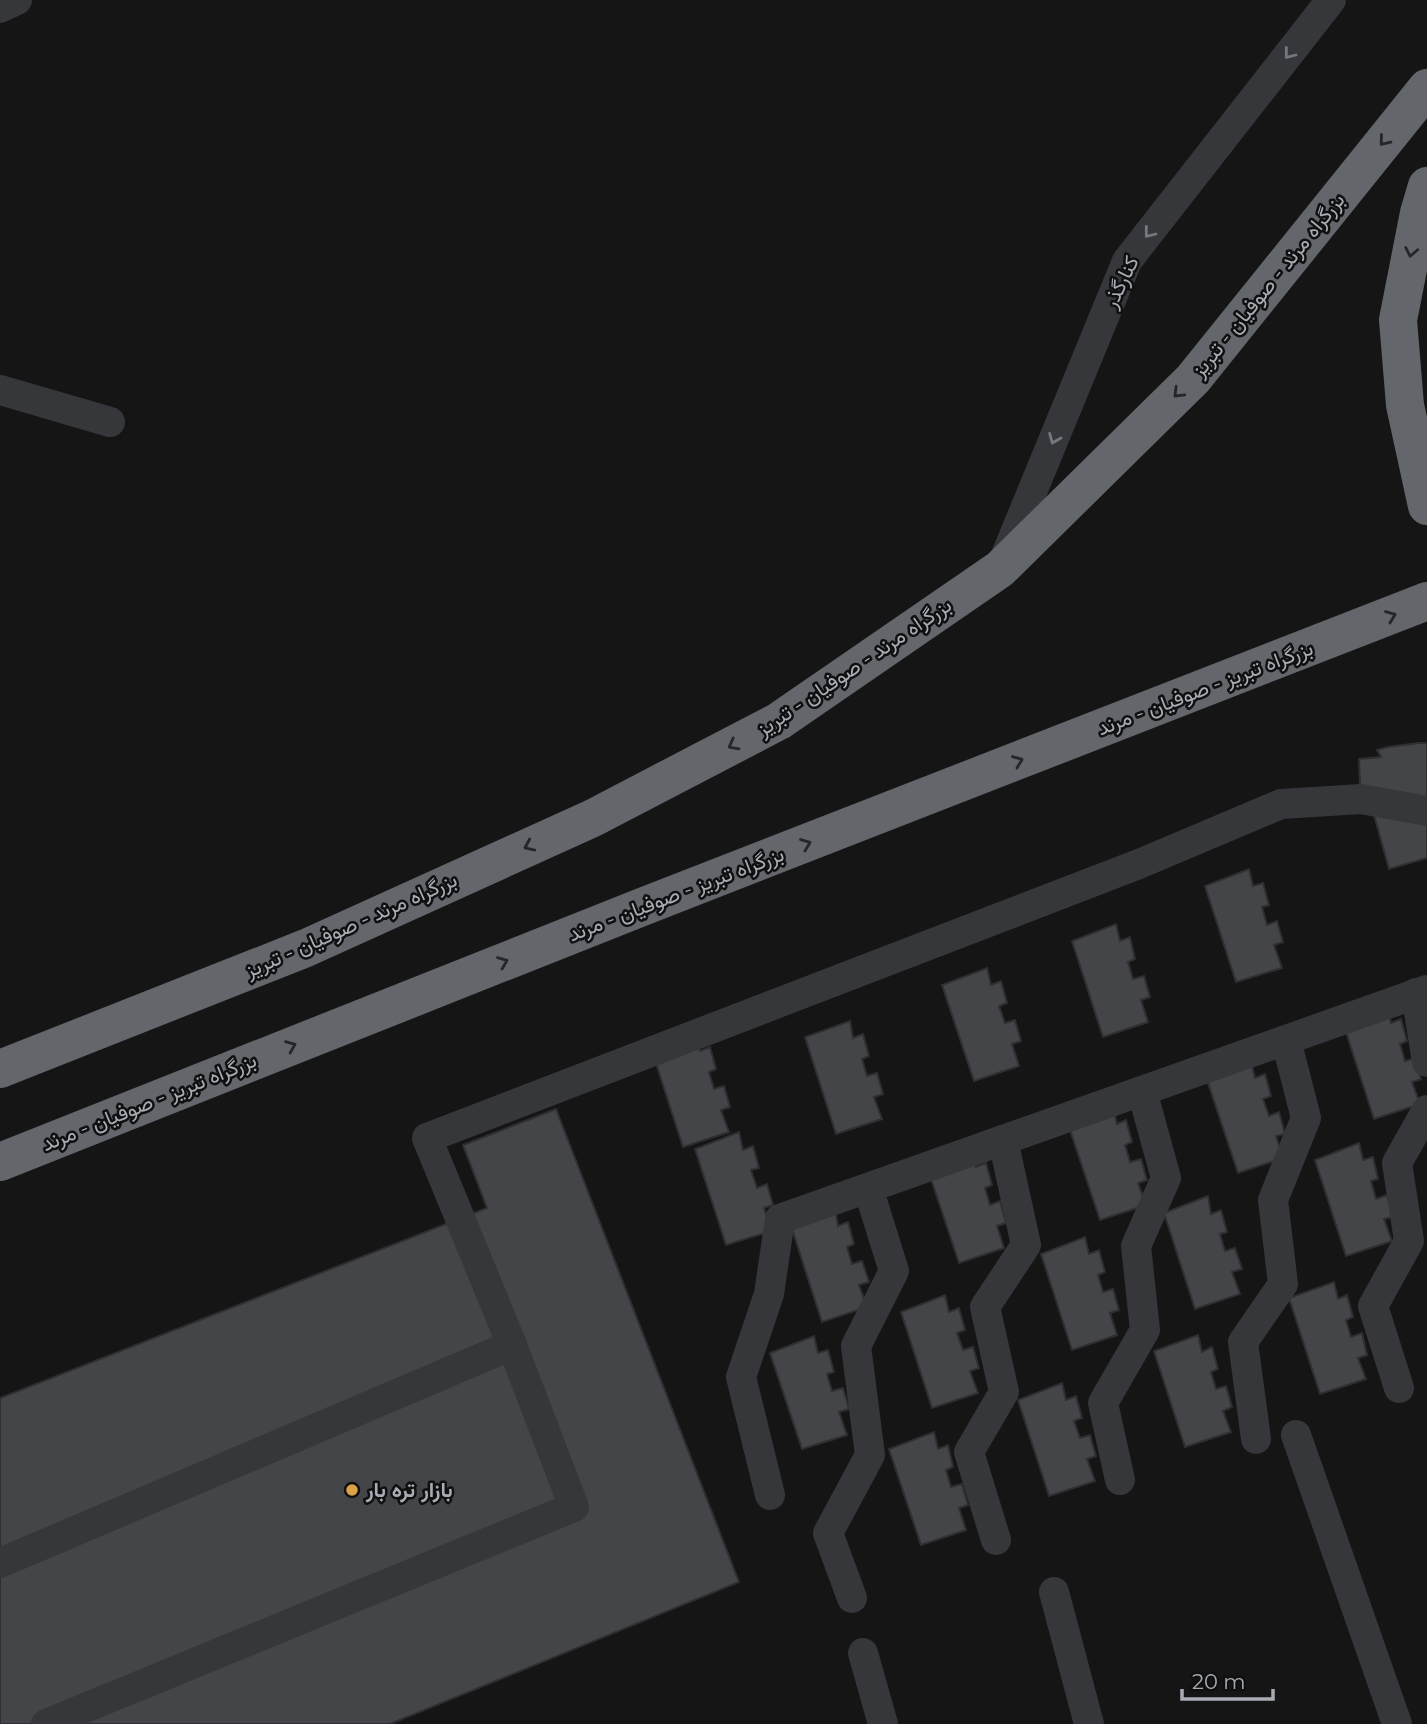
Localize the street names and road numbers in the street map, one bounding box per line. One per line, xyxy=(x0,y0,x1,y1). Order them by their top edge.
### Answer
street label: بزرگراه مرند - صوفیان - تبریز xyxy=(1185,188,1350,383)
street label: کنارگذر xyxy=(1097,252,1145,313)
street label: بزرگراه مرند - صوفیان - تبریز xyxy=(751,592,956,743)
street label: بزرگراه تبریز - صوفیان - مرند xyxy=(1093,635,1317,741)
street label: بزرگراه تبریز - صوفیان - مرند xyxy=(564,841,788,947)
street label: بزرگراه مرند - صوفیان - تبریز xyxy=(240,866,461,984)
street label: بزرگراه تبریز - صوفیان - مرند xyxy=(38,1047,260,1157)

